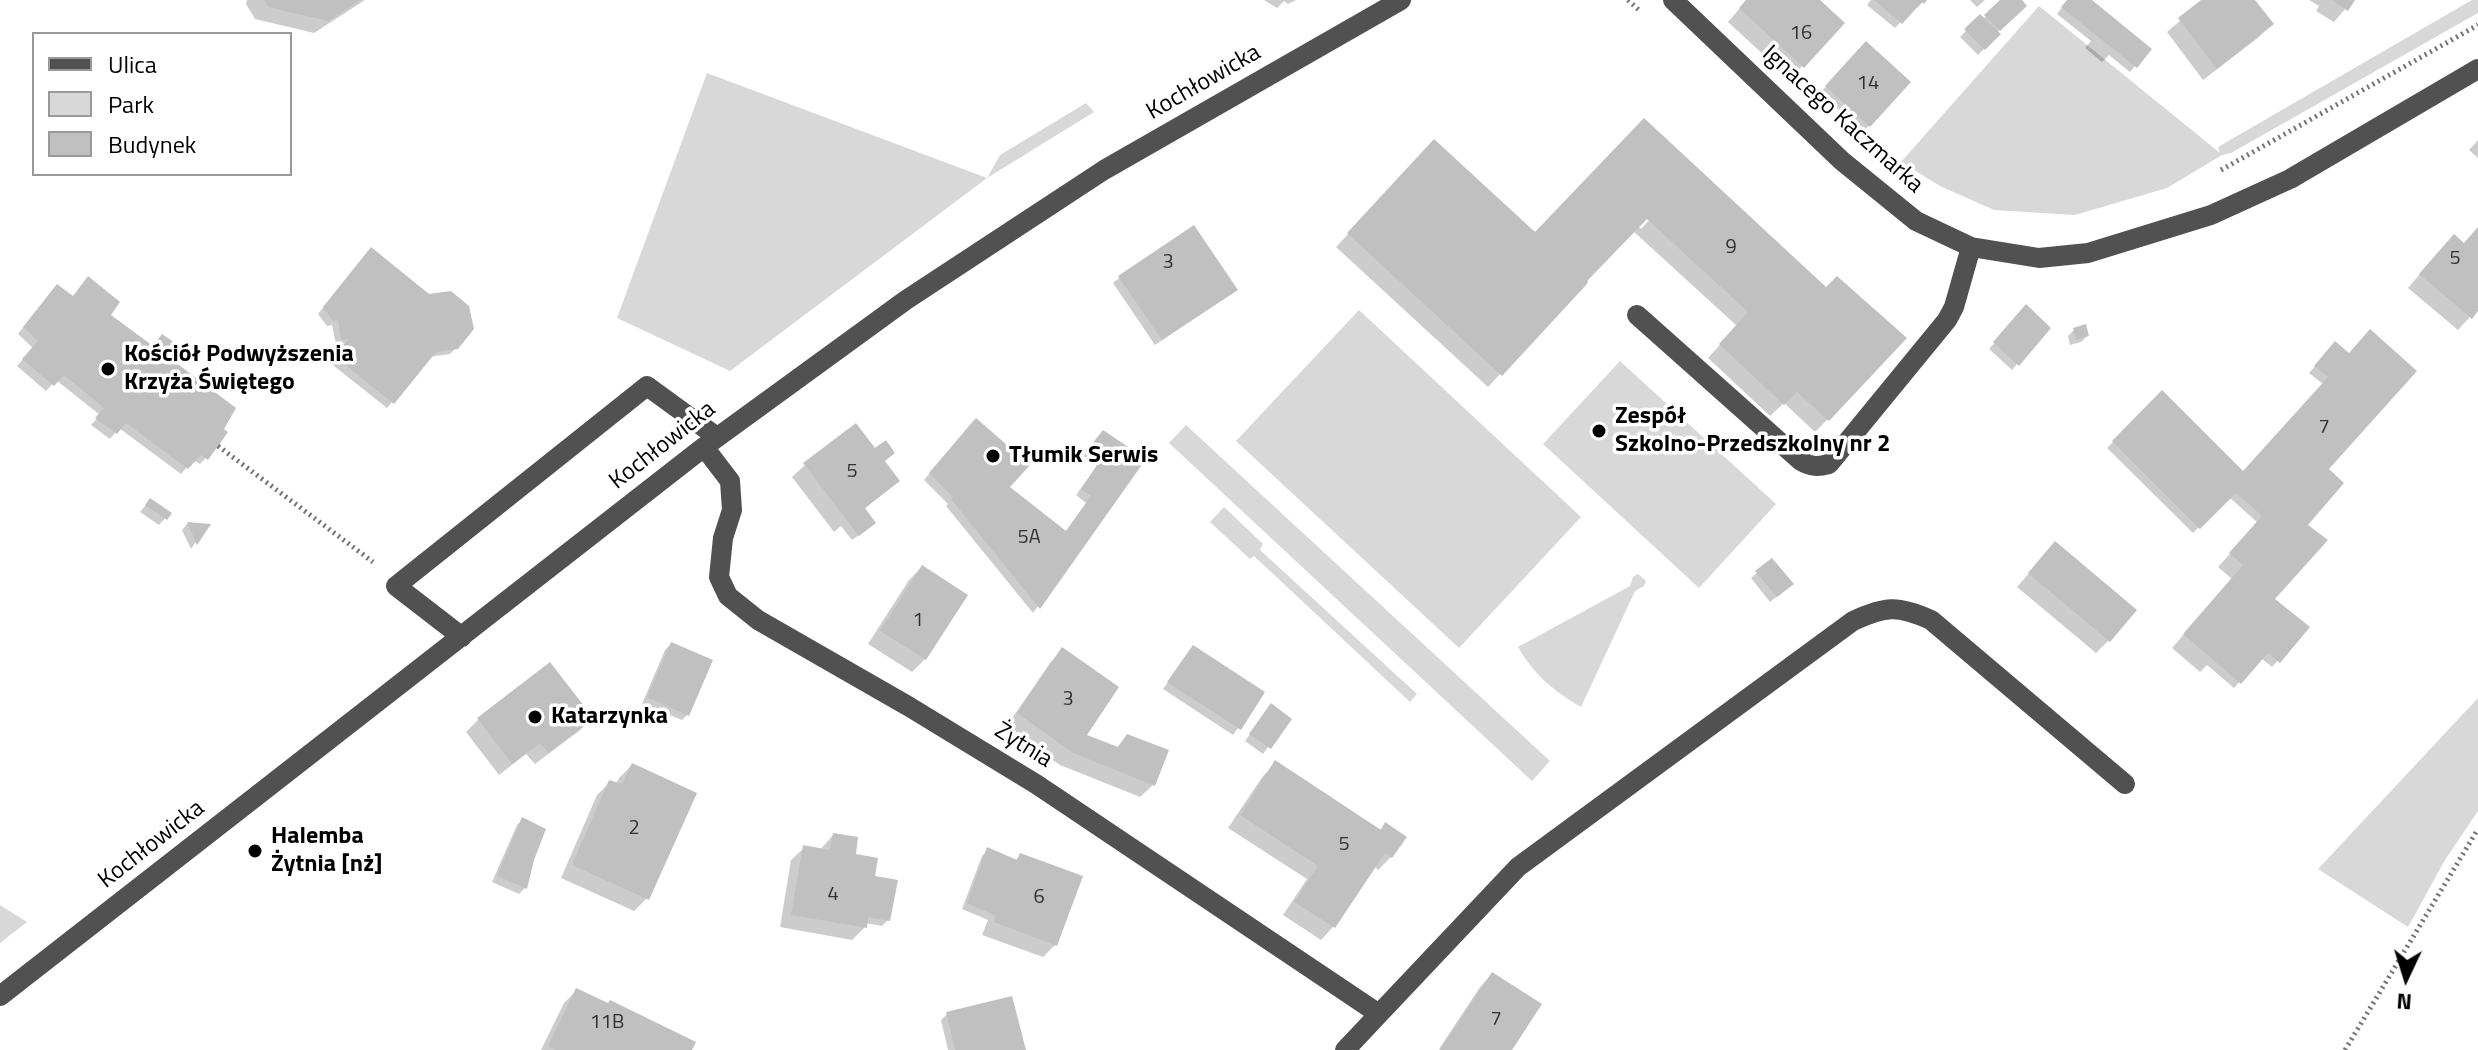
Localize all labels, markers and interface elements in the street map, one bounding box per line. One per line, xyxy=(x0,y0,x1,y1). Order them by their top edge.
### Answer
house number: 16 xyxy=(1790,22,1812,46)
legend xyxy=(32,32,292,176)
street label: Kochłowicka xyxy=(1142,39,1266,127)
street label: Ignacego Kaczmarka xyxy=(1756,40,1928,200)
text: Ulica xyxy=(108,46,157,82)
house number: 14 xyxy=(1857,72,1879,96)
text: Park xyxy=(108,86,154,122)
text: Budynek xyxy=(108,126,196,162)
house number: 9 xyxy=(1725,236,1737,260)
house number: 5 xyxy=(2449,247,2461,271)
house number: 3 xyxy=(1162,251,1174,275)
place label: Kościół Podwyższenia Krzyża Świętego xyxy=(124,341,354,397)
marker: Kościół Podwyższenia Krzyża Świętego xyxy=(99,360,117,378)
street label: Kochłowicka xyxy=(604,396,722,496)
place label: Zespół Szkolno-Przedszkolny nr 2 xyxy=(1615,403,1891,459)
house number: 7 xyxy=(2318,416,2330,440)
marker: Zespół Szkolno-Przedszkolny nr 2 xyxy=(1590,422,1608,440)
place label: Tłumik Serwis xyxy=(1009,442,1158,470)
marker: Tłumik Serwis xyxy=(984,447,1002,465)
house number: 5 xyxy=(846,460,858,484)
house number: 5A xyxy=(1017,526,1041,550)
house number: 1 xyxy=(912,609,924,633)
house number: 3 xyxy=(1062,688,1074,712)
place label: Katarzynka xyxy=(551,703,668,731)
marker: Katarzynka xyxy=(526,708,544,726)
street label: Żytnia xyxy=(989,717,1057,775)
street label: Kochłowicka xyxy=(93,795,211,895)
house number: 2 xyxy=(628,817,640,841)
place label: Halemba Żytnia [nż] xyxy=(271,823,383,879)
house number: 5 xyxy=(1338,833,1350,857)
marker: Halemba Żytnia [nż] xyxy=(246,842,264,860)
house number: 4 xyxy=(827,883,839,907)
house number: 6 xyxy=(1033,886,1045,910)
north arrow xyxy=(2366,938,2446,1018)
text: N xyxy=(2396,984,2413,1019)
house number: 7 xyxy=(1490,1008,1502,1032)
house number: 11B xyxy=(590,1011,624,1035)

